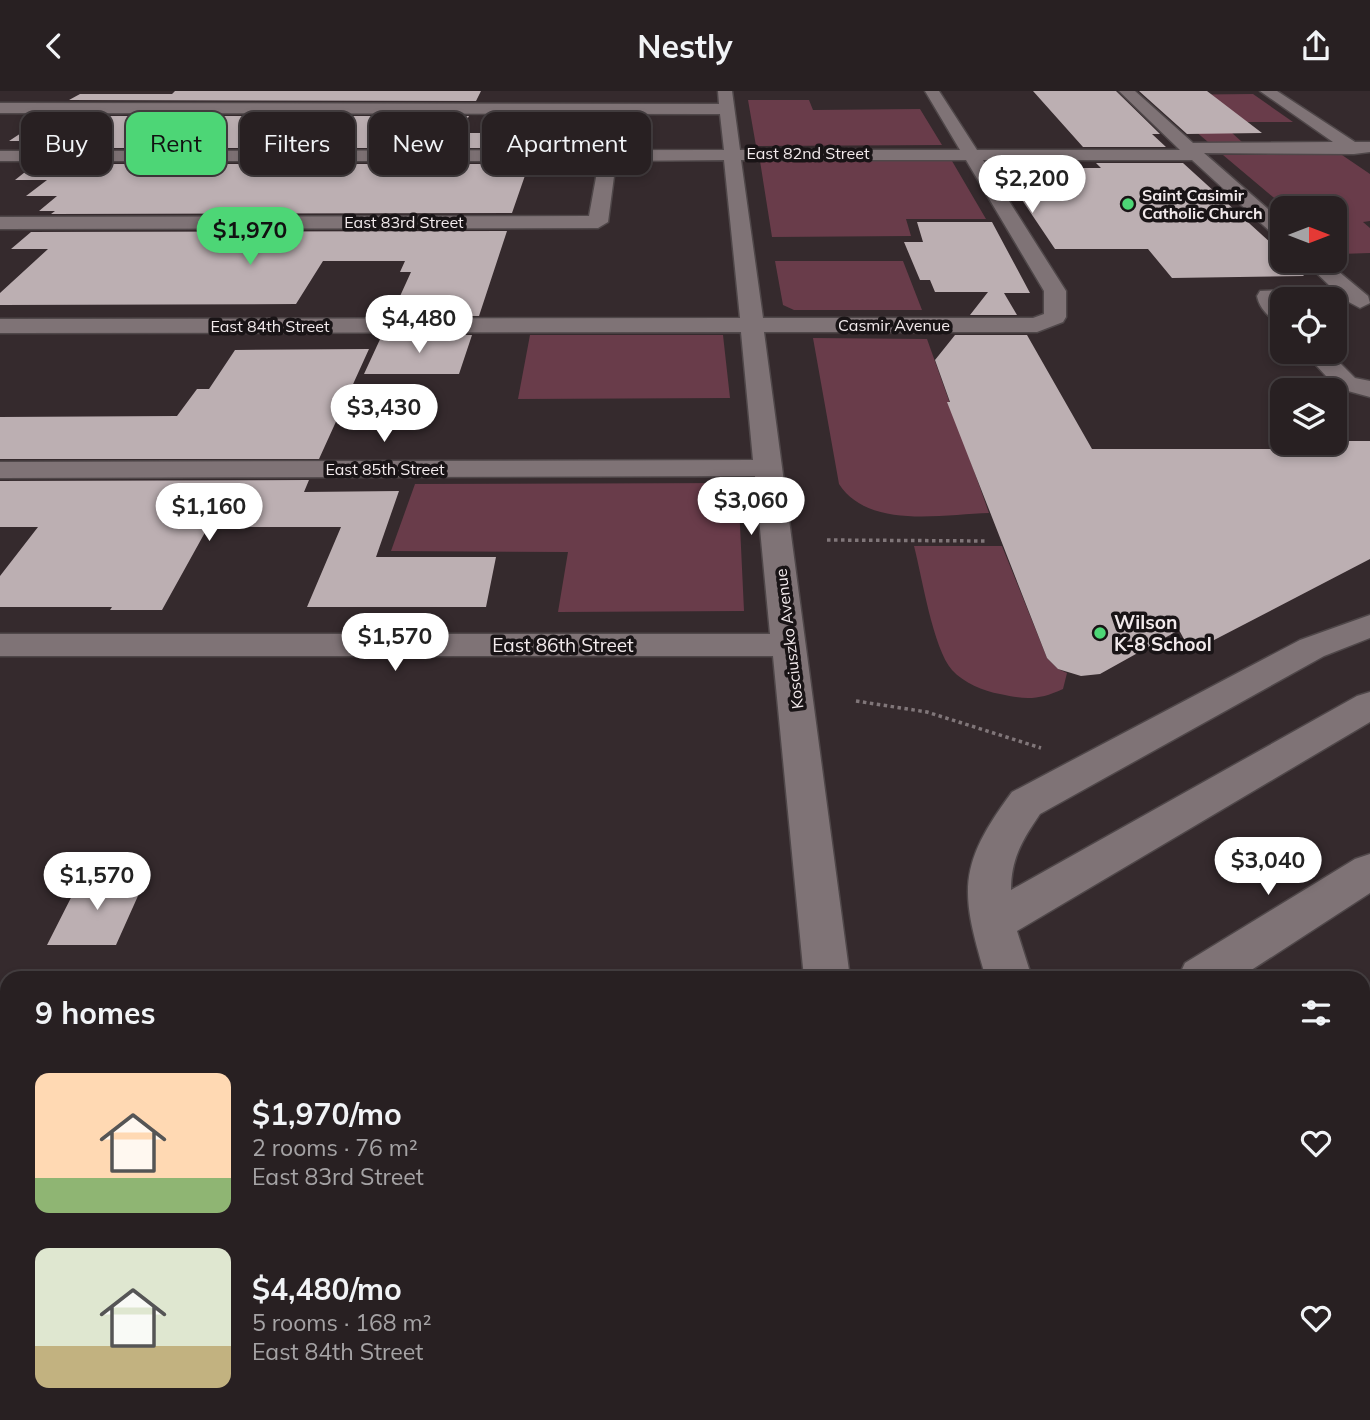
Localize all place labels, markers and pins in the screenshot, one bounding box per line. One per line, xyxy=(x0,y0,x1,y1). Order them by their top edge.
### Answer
pin: $2,200 xyxy=(975,155,1089,215)
place label: Saint Casimir Catholic Church xyxy=(1142,185,1263,223)
marker: Saint Casimir Catholic Church xyxy=(1120,196,1136,212)
pin: $1,970 xyxy=(193,207,307,267)
pin: $4,480 xyxy=(362,295,476,355)
pin: $3,430 xyxy=(327,385,441,444)
pin: $3,060 xyxy=(694,477,808,537)
pin: $1,160 xyxy=(152,483,266,543)
place label: Wilson K-8 School xyxy=(1114,610,1212,656)
pin: $1,570 xyxy=(338,613,452,673)
marker: Wilson K-8 School xyxy=(1092,625,1108,641)
pin: $3,040 xyxy=(1211,837,1325,897)
pin: $1,570 xyxy=(40,853,154,912)

